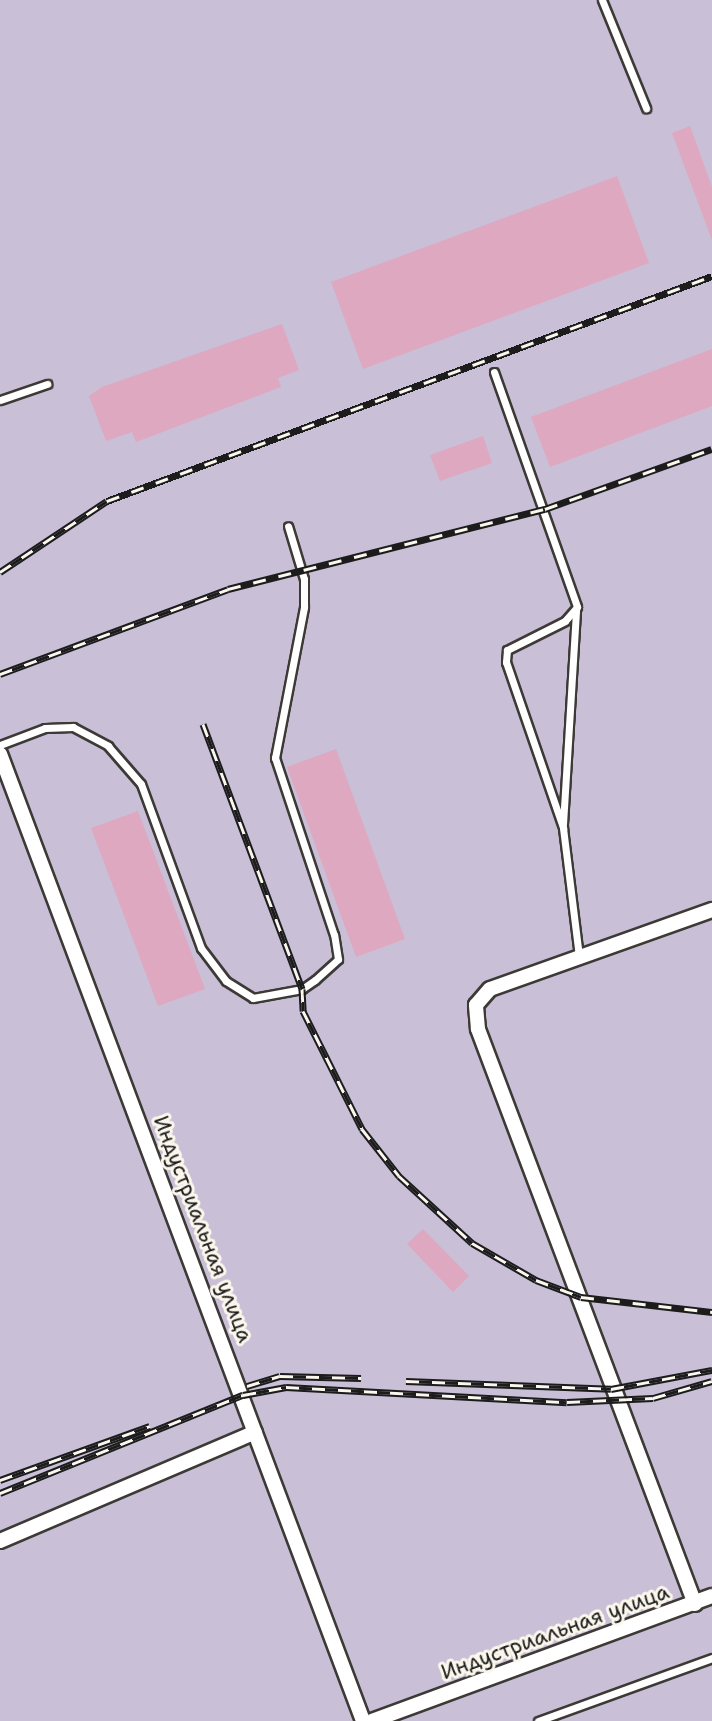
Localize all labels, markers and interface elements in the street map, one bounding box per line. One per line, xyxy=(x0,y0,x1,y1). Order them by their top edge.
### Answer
street label: Индустриальная улица xyxy=(148,1112,258,1346)
street label: Индустриальная улица xyxy=(438,1579,672,1685)

